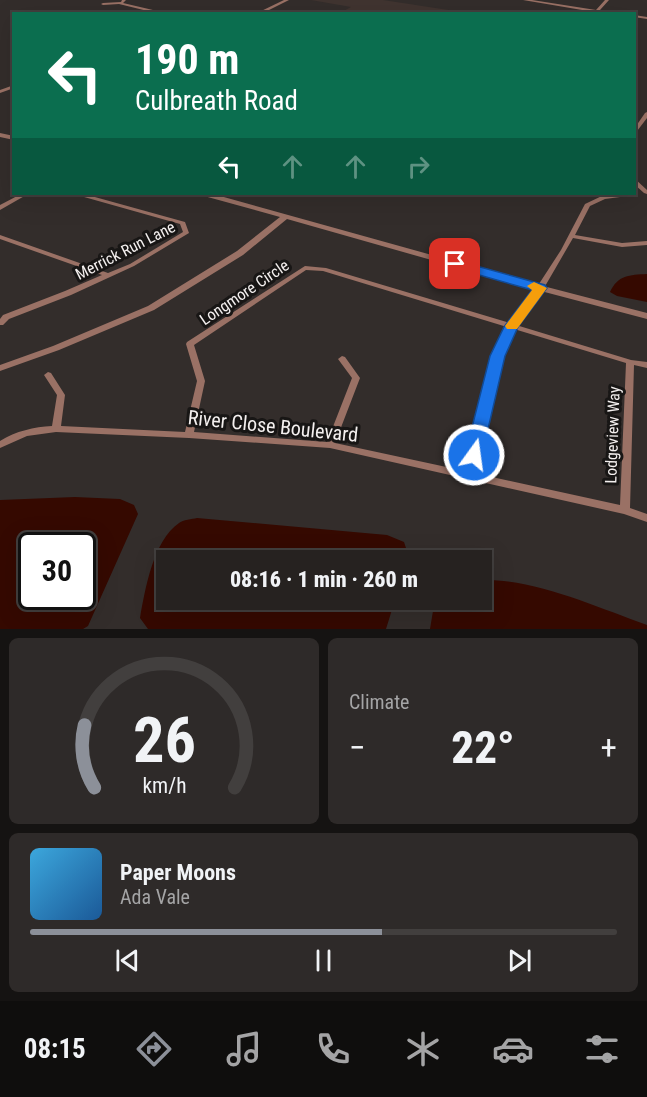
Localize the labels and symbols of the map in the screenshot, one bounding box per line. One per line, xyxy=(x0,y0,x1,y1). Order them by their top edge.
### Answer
street label: Merrick Run Lane xyxy=(72,217,178,284)
pin xyxy=(429,238,480,289)
street label: Longmore Circle xyxy=(196,256,292,329)
street label: Lodgeview Way xyxy=(601,386,624,484)
street label: River Close Boulevard xyxy=(187,405,359,447)
position arrow xyxy=(442,423,506,487)
speed limit sign: 30 xyxy=(18,532,96,610)

